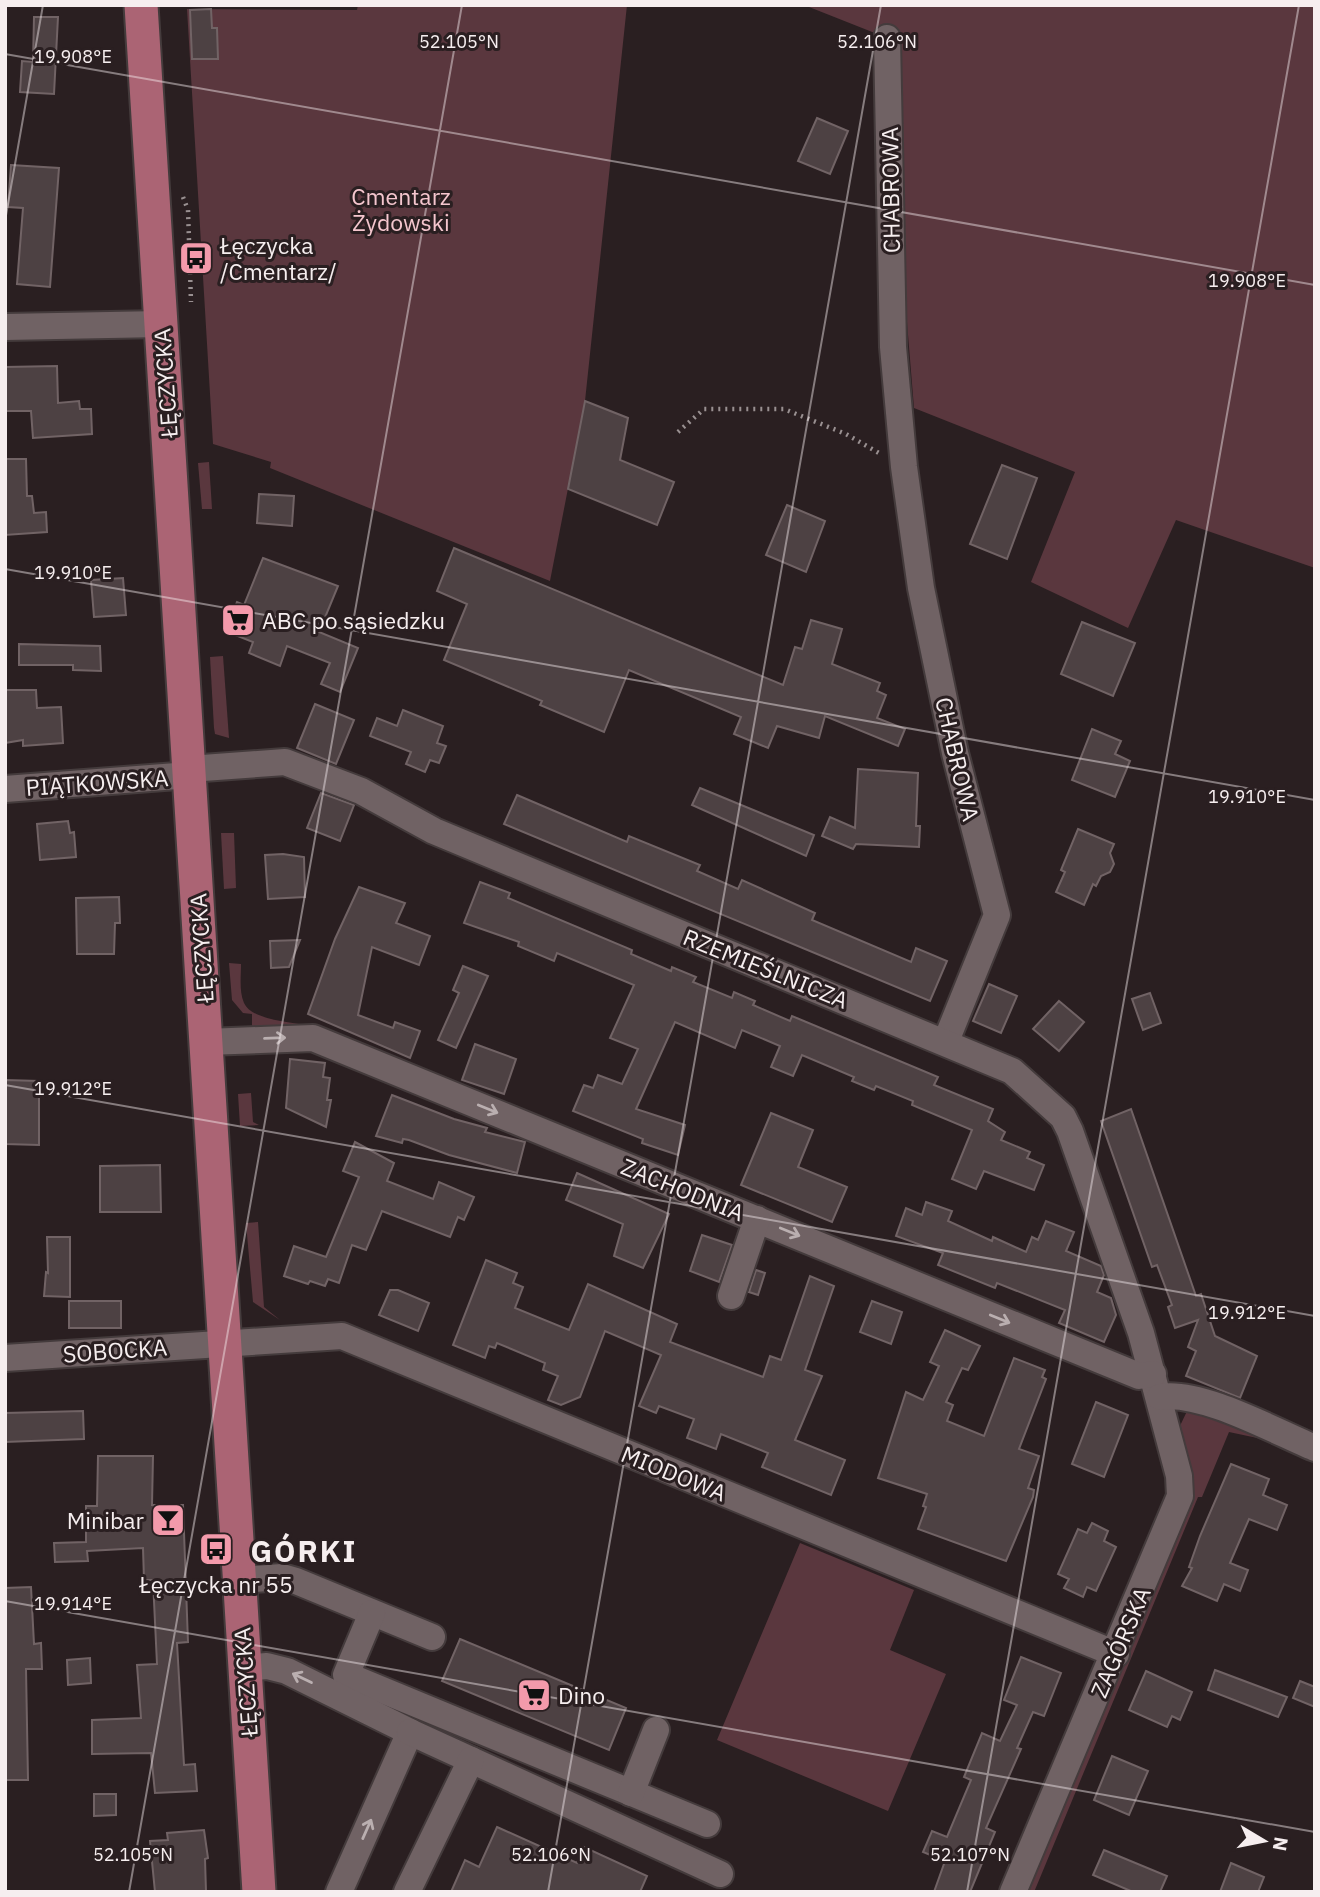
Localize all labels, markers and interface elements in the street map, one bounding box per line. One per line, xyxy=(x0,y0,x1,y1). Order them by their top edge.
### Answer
text: 52.105°N xyxy=(419,30,499,53)
text: 52.106°N xyxy=(837,30,917,53)
text: 19.908°E xyxy=(34,45,112,68)
street label: CHABROWA xyxy=(874,126,906,253)
park label: Cmentarz Żydowski xyxy=(351,181,451,237)
place label: Łęczycka /Cmentarz/ xyxy=(219,230,337,286)
bus stop icon: Łęczycka /Cmentarz/ xyxy=(177,239,215,277)
text: 19.908°E xyxy=(1208,269,1286,292)
street label: ŁĘCZYCKA xyxy=(146,327,184,440)
text: 19.910°E xyxy=(34,561,112,584)
supermarket icon: ABC po sąsiedzku xyxy=(219,601,257,639)
place label: ABC po sąsiedzku xyxy=(262,605,445,635)
street label: CHABROWA xyxy=(929,694,987,824)
street label: PIĄTKOWSKA xyxy=(25,762,170,802)
text: 19.910°E xyxy=(1208,785,1286,808)
street label: ŁĘCZYCKA xyxy=(182,892,220,1005)
street label: RZEMIEŚLNICZA xyxy=(679,921,853,1015)
one-way arrow xyxy=(263,1031,286,1045)
text: 19.912°E xyxy=(34,1077,112,1100)
one-way arrow xyxy=(477,1104,498,1117)
street label: ZACHODNIA xyxy=(617,1151,749,1227)
one-way arrow xyxy=(778,1226,800,1239)
text: 19.912°E xyxy=(1208,1301,1286,1324)
one-way arrow xyxy=(989,1313,1010,1326)
street label: SOBOCKA xyxy=(62,1331,168,1369)
street label: MIODOWA xyxy=(617,1438,731,1508)
bar icon: Minibar xyxy=(149,1501,187,1539)
place label: Minibar xyxy=(67,1505,145,1535)
bus stop icon: Łęczycka nr 55 xyxy=(197,1530,235,1568)
district label: GÓRKI xyxy=(250,1531,358,1570)
place label: Łęczycka nr 55 xyxy=(138,1569,293,1599)
street label: ZAGÓRSKA xyxy=(1083,1582,1157,1702)
text: 19.914°E xyxy=(34,1592,112,1615)
street label: ŁĘCZYCKA xyxy=(226,1626,264,1739)
one-way arrow xyxy=(292,1670,313,1684)
supermarket icon: Dino xyxy=(515,1676,553,1714)
place label: Dino xyxy=(558,1680,605,1710)
north arrow xyxy=(1229,1806,1299,1876)
one-way arrow xyxy=(361,1819,374,1841)
text: N xyxy=(1268,1835,1294,1853)
text: 52.105°N xyxy=(93,1843,173,1866)
text: 52.106°N xyxy=(511,1843,591,1866)
text: 52.107°N xyxy=(930,1843,1010,1866)

